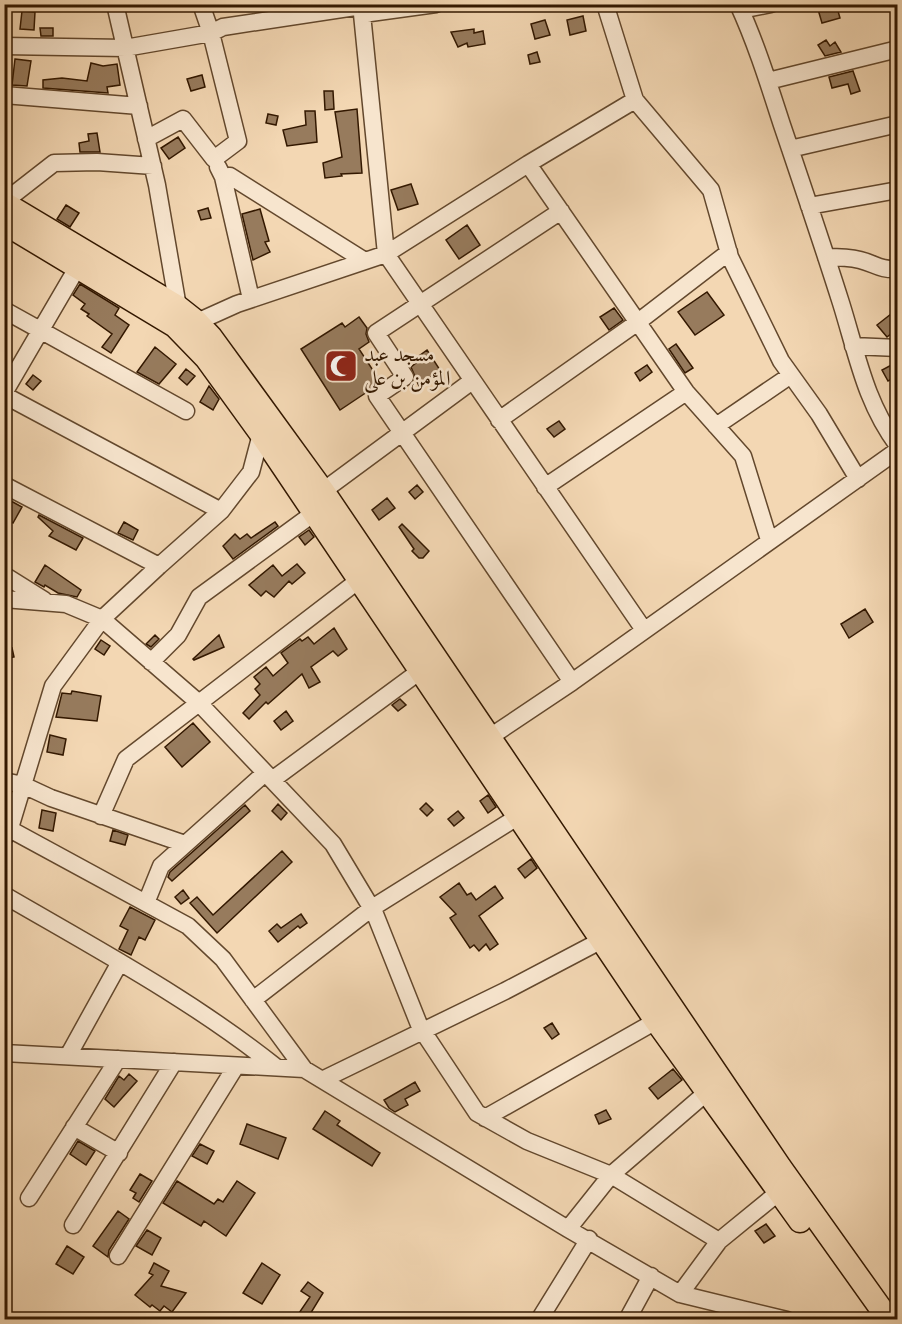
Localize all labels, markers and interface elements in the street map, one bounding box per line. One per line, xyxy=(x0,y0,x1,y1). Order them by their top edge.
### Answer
place label: مسجد عبد المؤمن بن على xyxy=(364,340,450,394)
mosque icon: مسجد عبد المؤمن بن على xyxy=(323,348,359,384)

